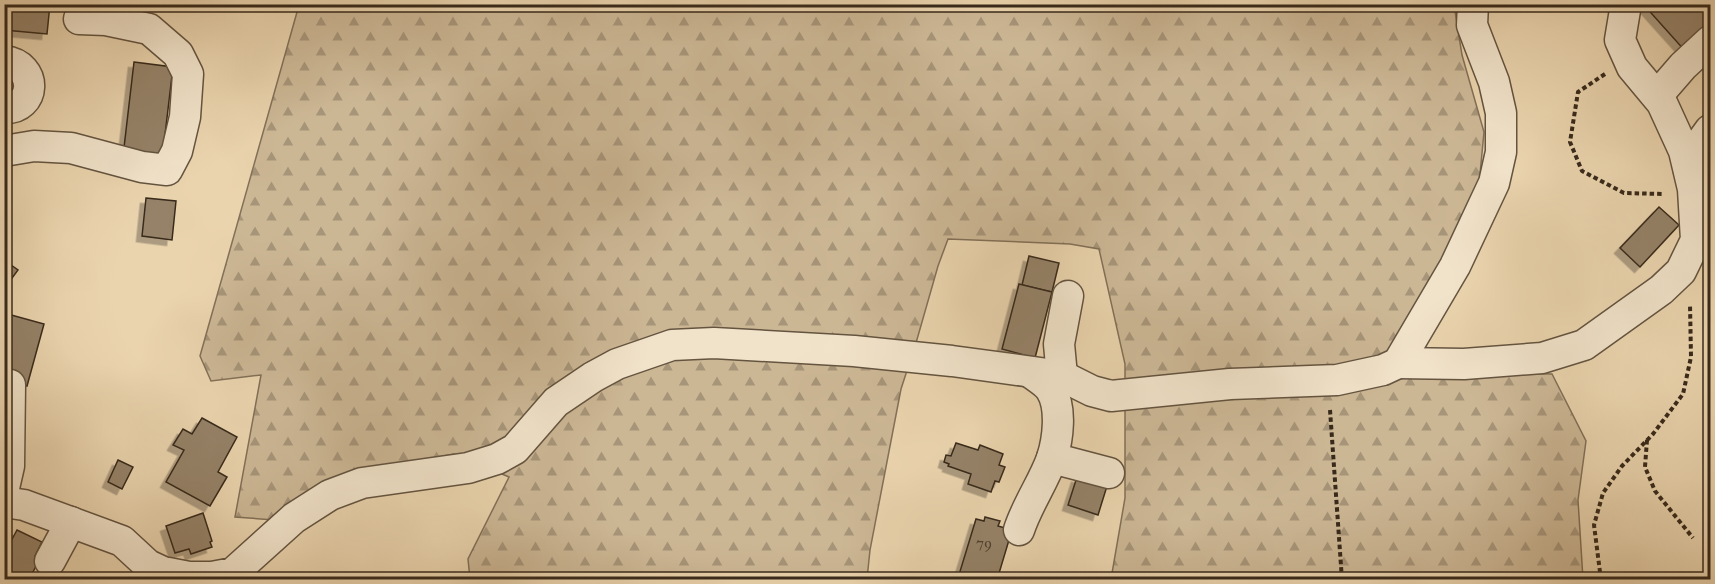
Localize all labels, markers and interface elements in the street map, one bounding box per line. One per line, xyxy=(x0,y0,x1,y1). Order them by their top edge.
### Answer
house number: 79 xyxy=(976,534,992,552)

